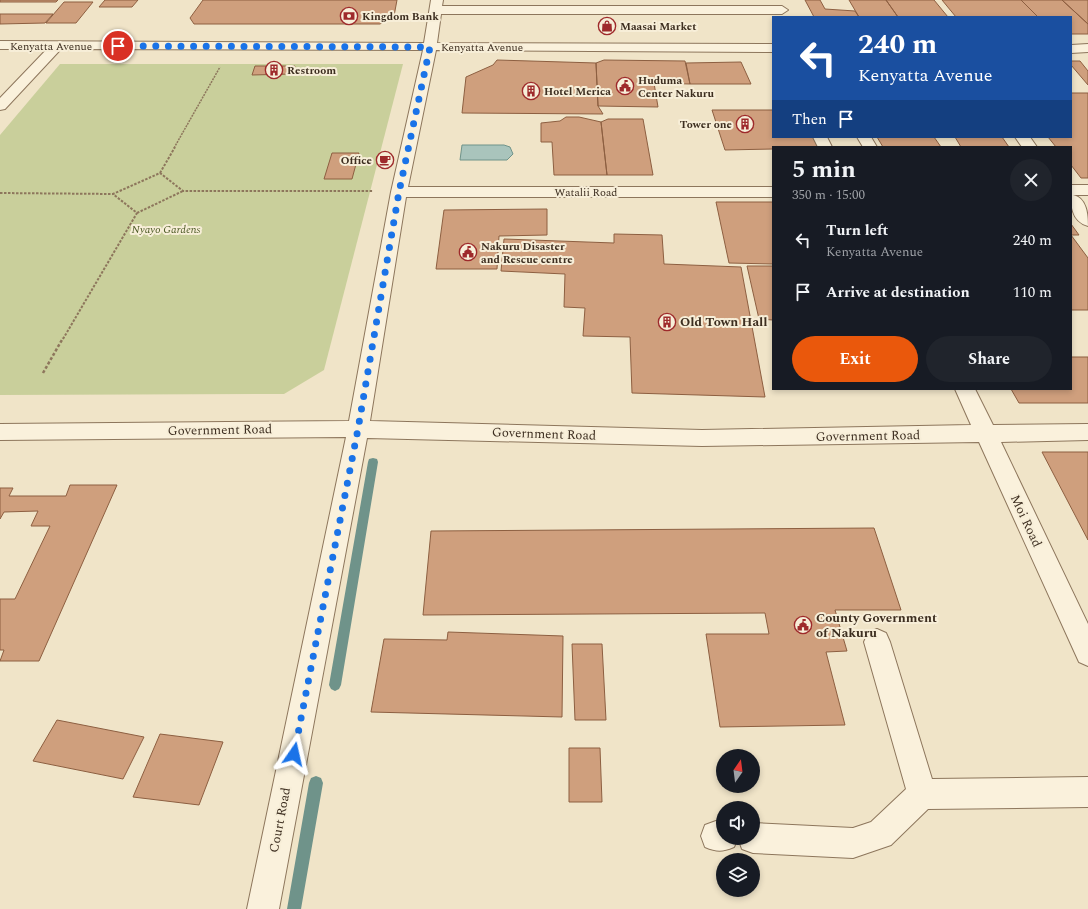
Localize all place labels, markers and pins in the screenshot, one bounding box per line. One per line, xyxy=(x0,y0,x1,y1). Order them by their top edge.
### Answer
bank icon: Kingdom Bank xyxy=(339,6,359,26)
place label: Kingdom Bank xyxy=(362,8,439,25)
shop icon: Maasai Market xyxy=(597,16,617,36)
place label: Maasai Market xyxy=(620,18,697,35)
pin xyxy=(101,29,135,63)
building icon: Restroom xyxy=(264,60,284,80)
place label: Restroom xyxy=(287,62,336,79)
place label: Huduma Center Nakuru xyxy=(638,72,714,102)
public building icon: Huduma Center Nakuru xyxy=(615,76,635,96)
building icon: Hotel Merica xyxy=(521,81,541,101)
place label: Hotel Merica xyxy=(544,83,611,100)
building icon: Tower one xyxy=(735,114,755,134)
place label: Tower one xyxy=(680,116,733,133)
cafe icon: Office xyxy=(375,150,395,170)
place label: Office xyxy=(341,152,373,169)
place label: Nakuru Disaster and Rescue centre xyxy=(481,238,573,268)
public building icon: Nakuru Disaster and Rescue centre xyxy=(458,242,478,262)
building icon: Old Town Hall xyxy=(657,312,677,332)
place label: Old Town Hall xyxy=(680,312,768,332)
place label: County Government of Nakuru xyxy=(816,608,937,643)
public building icon: County Government of Nakuru xyxy=(793,615,813,635)

